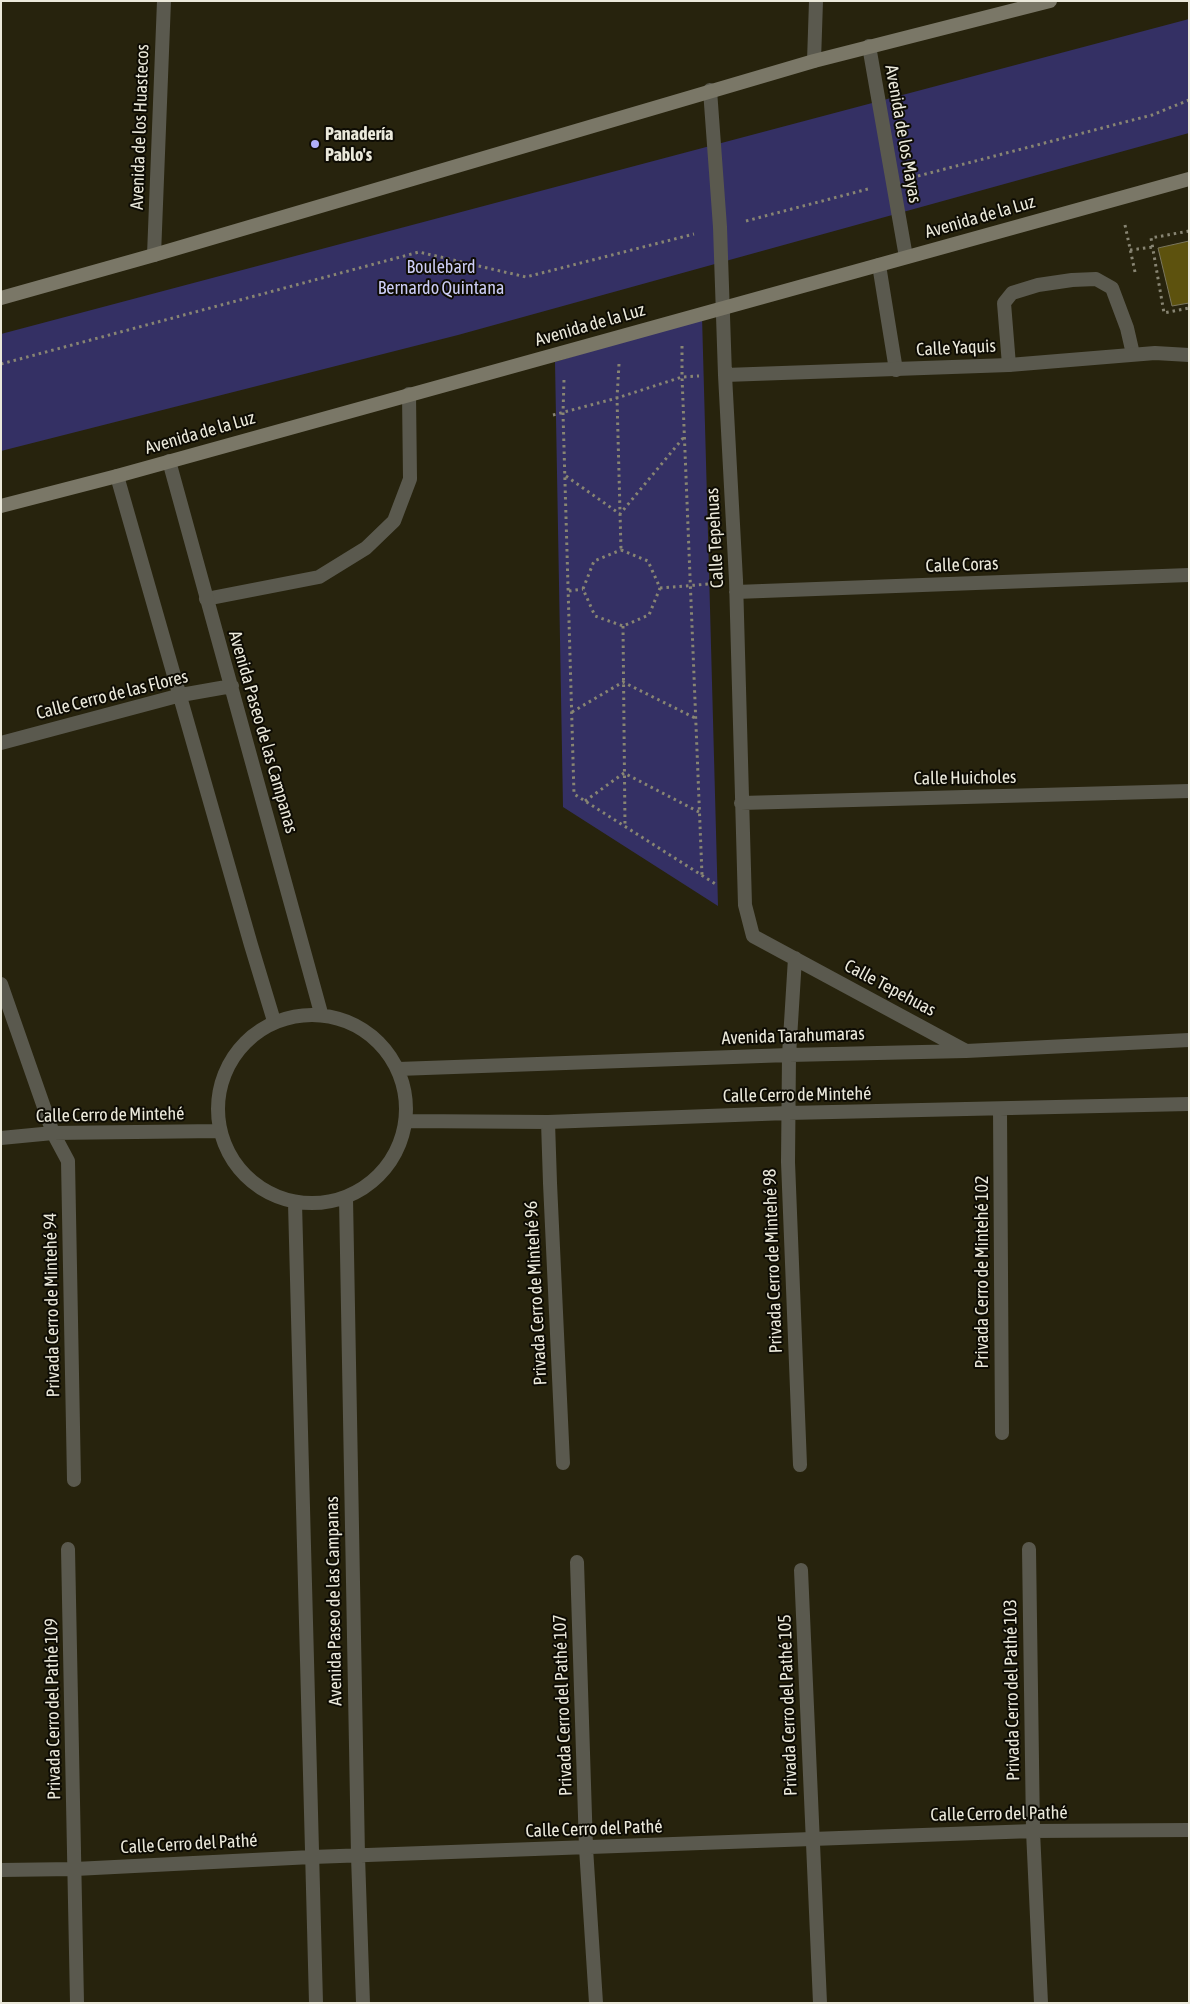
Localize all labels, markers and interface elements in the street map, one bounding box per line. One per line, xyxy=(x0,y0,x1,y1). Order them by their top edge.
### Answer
street label: Avenida de los Huastecos xyxy=(126,44,154,210)
street label: Avenida de los Mayas xyxy=(880,63,926,205)
place label: Panadería Pablo's xyxy=(325,123,393,166)
marker: Panadería Pablo's xyxy=(309,138,321,150)
street label: Avenida de la Luz xyxy=(923,191,1037,243)
park label: Boulebard Bernardo Quintana xyxy=(378,256,504,298)
street label: Avenida de la Luz xyxy=(533,299,647,351)
street label: Calle Yaquis xyxy=(916,335,996,361)
street label: Avenida de la Luz xyxy=(143,407,257,459)
street label: Calle Tepehuas xyxy=(702,487,728,589)
street label: Calle Coras xyxy=(925,553,999,577)
street label: Avenida Paseo de las Campanas xyxy=(224,628,302,836)
street label: Calle Cerro de las Flores xyxy=(34,666,190,724)
street label: Calle Huicholes xyxy=(913,766,1017,790)
street label: Calle Tepehuas xyxy=(841,955,939,1021)
street label: Avenida Tarahumaras xyxy=(721,1023,865,1049)
street label: Calle Cerro de Mintehé xyxy=(723,1083,871,1107)
street label: Calle Cerro de Mintehé xyxy=(36,1103,184,1127)
street label: Privada Cerro de Mintehé 98 xyxy=(759,1168,787,1354)
street label: Privada Cerro de Mintehé 102 xyxy=(971,1175,993,1369)
street label: Privada Cerro de Mintehé 96 xyxy=(520,1200,552,1386)
street label: Privada Cerro de Mintehé 94 xyxy=(40,1213,64,1397)
street label: Avenida Paseo de las Campanas xyxy=(321,1496,347,1706)
street label: Privada Cerro del Pathé 103 xyxy=(1000,1599,1024,1781)
street label: Privada Cerro del Pathé 107 xyxy=(549,1614,577,1796)
street label: Privada Cerro del Pathé 105 xyxy=(774,1614,802,1796)
street label: Privada Cerro del Pathé 109 xyxy=(41,1618,65,1800)
street label: Calle Cerro del Pathé xyxy=(930,1802,1068,1826)
street label: Calle Cerro del Pathé xyxy=(525,1816,663,1842)
street label: Calle Cerro del Pathé xyxy=(120,1830,258,1858)

